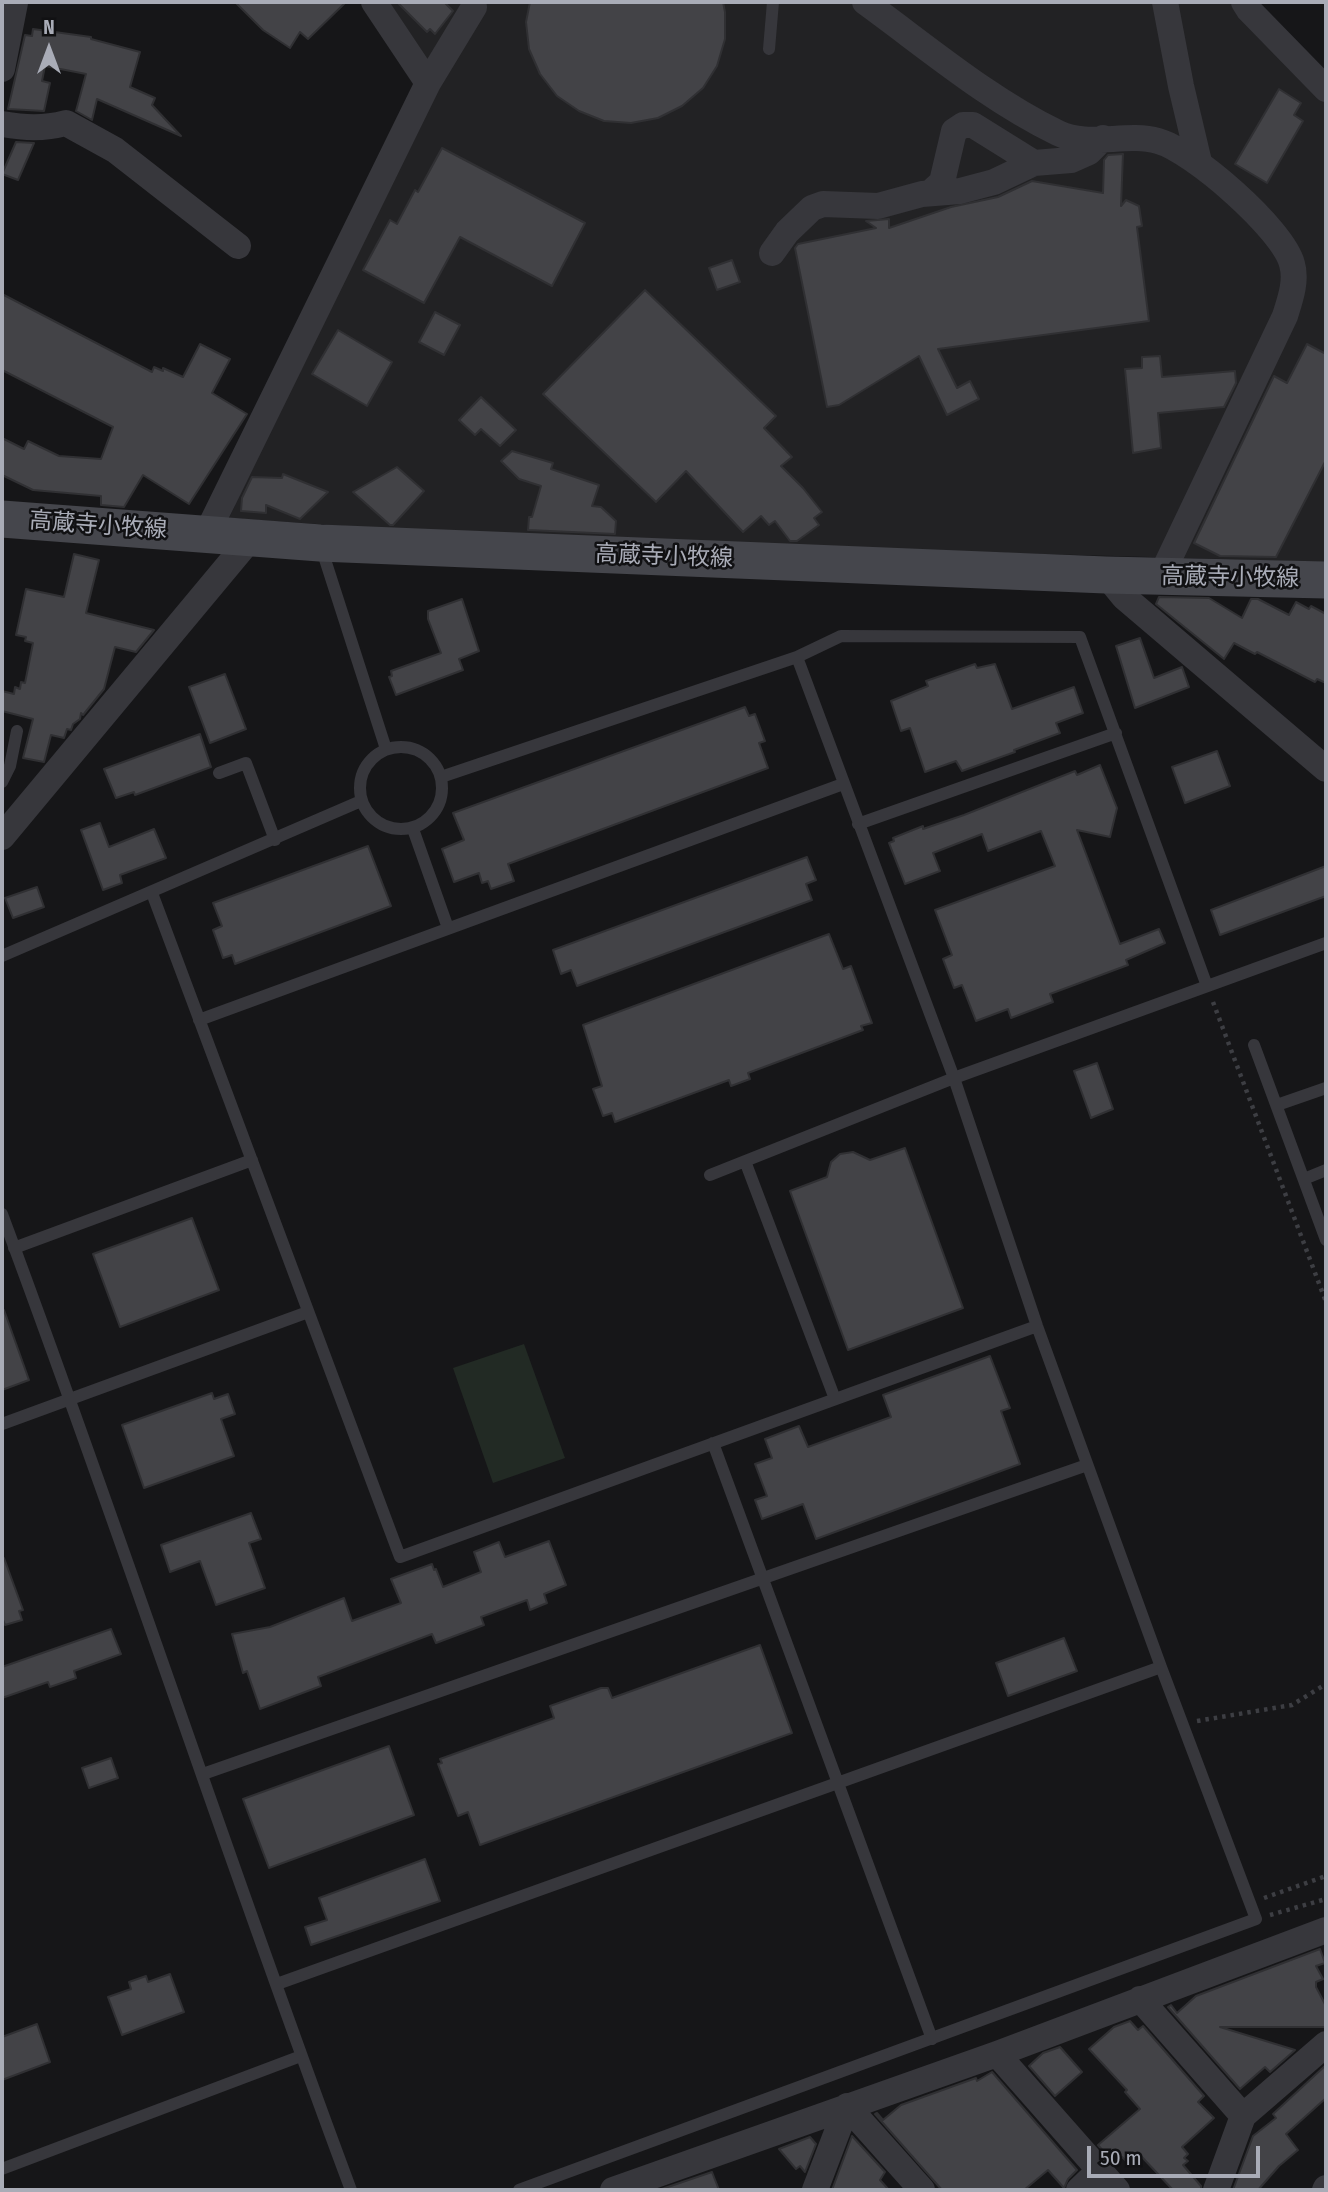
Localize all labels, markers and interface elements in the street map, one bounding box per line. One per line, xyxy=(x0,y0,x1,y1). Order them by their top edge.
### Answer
north arrow xyxy=(14,14,84,84)
text: N xyxy=(43,16,55,39)
street label: 高蔵寺小牧線 xyxy=(28,507,168,545)
street label: 高蔵寺小牧線 xyxy=(595,541,733,573)
street label: 高蔵寺小牧線 xyxy=(1161,563,1299,593)
scale bar xyxy=(1090,2132,1263,2176)
text: 50 m xyxy=(1100,2145,1142,2171)

